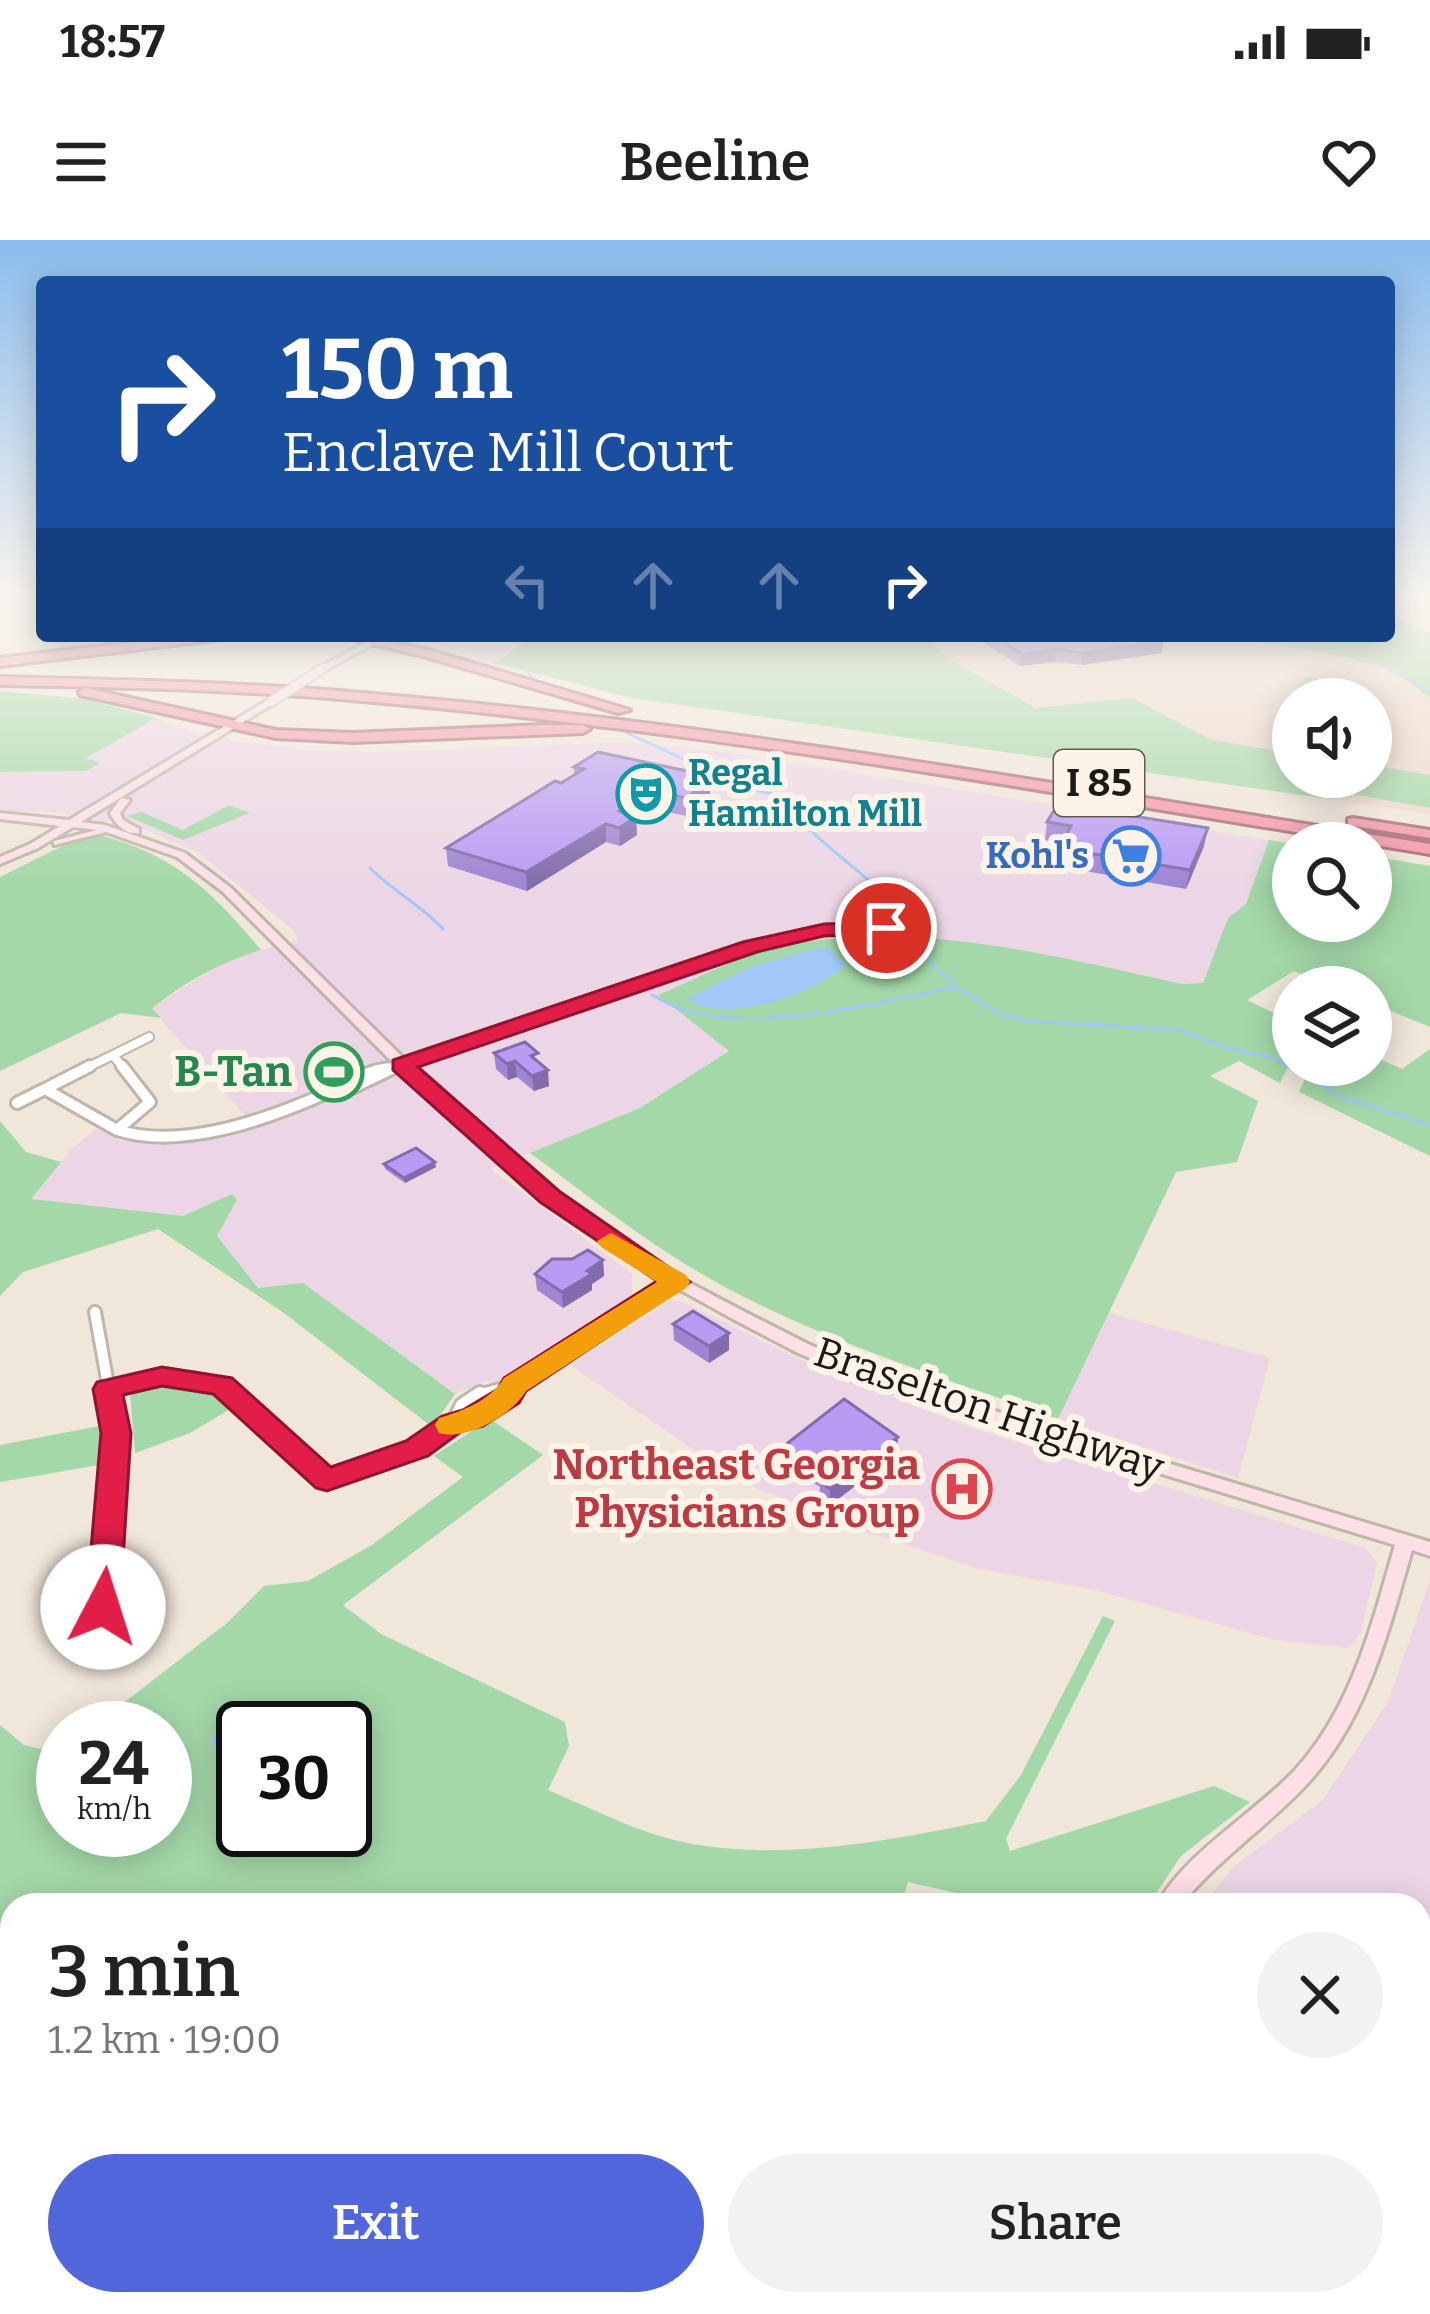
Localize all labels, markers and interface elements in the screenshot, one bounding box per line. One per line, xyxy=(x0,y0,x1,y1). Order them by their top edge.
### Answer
text: 18:57 xyxy=(60,15,165,69)
icon: menu xyxy=(48,129,114,195)
icon: heart xyxy=(1316,129,1382,195)
text: Beeline xyxy=(620,130,810,194)
text: 150 m xyxy=(282,319,513,420)
icon: right xyxy=(84,324,240,480)
text: Enclave Mill Court xyxy=(282,421,734,485)
icon: left xyxy=(494,552,560,618)
icon: ahead xyxy=(620,552,686,618)
icon: ahead xyxy=(746,552,812,618)
icon: right xyxy=(872,552,938,618)
map controls xyxy=(1272,678,1392,1086)
button: sound xyxy=(1272,678,1392,798)
road number: I 85 xyxy=(1054,750,1144,816)
place label: Regal Hamilton Mill xyxy=(688,751,922,836)
theatre icon: Regal Hamilton Mill xyxy=(615,763,677,825)
button: search xyxy=(1272,822,1392,942)
supermarket icon: Kohl's xyxy=(1100,825,1162,887)
place label: Kohl's xyxy=(985,834,1089,878)
pin xyxy=(835,877,937,979)
icon: arrive xyxy=(853,895,919,961)
button: layers xyxy=(1272,966,1392,1086)
sports icon: B-Tan xyxy=(303,1041,365,1103)
place label: B-Tan xyxy=(174,1047,292,1097)
street label: Braselton Highway xyxy=(808,1327,1171,1493)
place label: Northeast Georgia Physicians Group xyxy=(552,1440,920,1538)
hospital icon: Northeast Georgia Physicians Group xyxy=(931,1458,993,1520)
position arrow xyxy=(40,1544,166,1670)
speed limit sign: 30 xyxy=(216,1701,372,1857)
text: 24 xyxy=(79,1728,149,1800)
text: km/h xyxy=(77,1791,151,1827)
text: 3 min xyxy=(48,1929,240,2015)
button: close xyxy=(1257,1932,1383,2058)
text: 1.2 km · 19:00 xyxy=(48,2017,281,2063)
button: Exit xyxy=(48,2154,704,2292)
button: Share xyxy=(728,2154,1383,2292)

